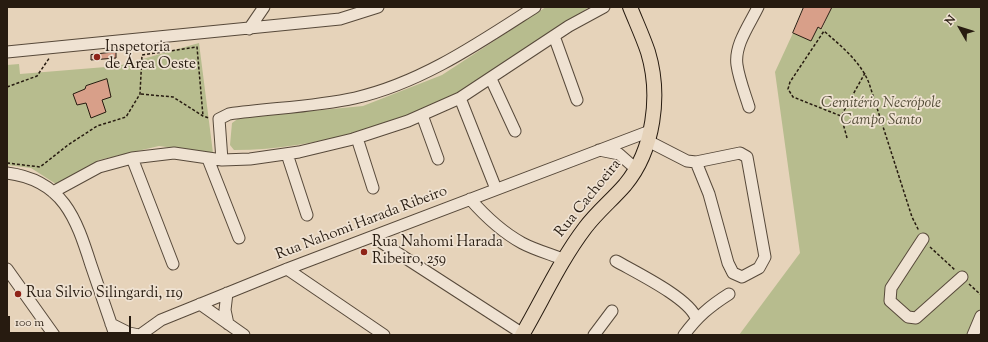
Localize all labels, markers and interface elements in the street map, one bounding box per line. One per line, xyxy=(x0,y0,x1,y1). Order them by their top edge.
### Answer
north arrow xyxy=(940,8,980,48)
text: N xyxy=(942,12,960,29)
place label: Inspetoria de Área Oeste xyxy=(105,39,196,74)
marker: Inspetoria de Área Oeste xyxy=(92,52,102,62)
park label: Cemitério Necrópole Campo Santo xyxy=(821,95,941,130)
street label: Rua Cachoeira xyxy=(552,156,626,242)
street label: Rua Nahomi Harada Ribeiro xyxy=(274,183,450,265)
place label: Rua Nahomi Harada Ribeiro, 259 xyxy=(372,234,503,269)
marker: Rua Nahomi Harada Ribeiro, 259 xyxy=(359,247,369,257)
place label: Rua Silvio Silingardi, 119 xyxy=(26,285,183,303)
marker: Rua Silvio Silingardi, 119 xyxy=(13,289,23,299)
scale bar xyxy=(10,308,133,334)
text: 100 m xyxy=(15,314,44,332)

